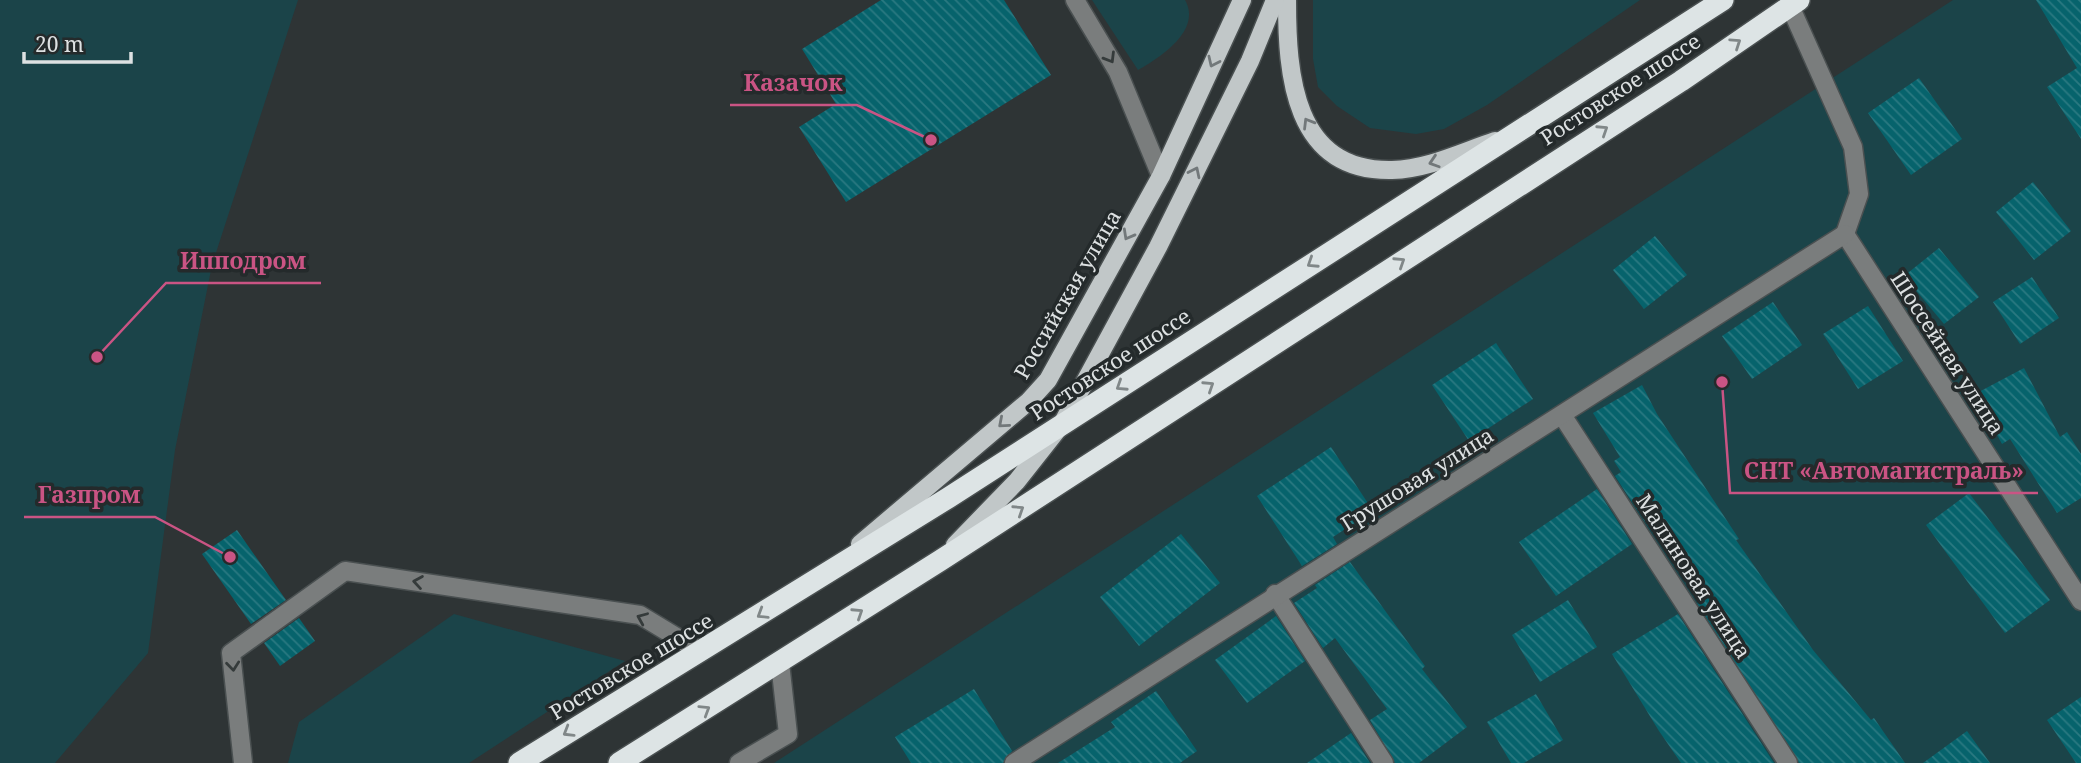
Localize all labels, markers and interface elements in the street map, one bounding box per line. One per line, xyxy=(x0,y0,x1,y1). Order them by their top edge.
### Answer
scale bar xyxy=(24,21,131,65)
street label: Ростовское шоссе xyxy=(1535,27,1705,151)
text: 20 m xyxy=(35,30,84,58)
one-way arrow xyxy=(1728,39,1741,51)
one-way arrow xyxy=(1102,51,1115,64)
one-way arrow xyxy=(1207,55,1221,67)
callout: Казачок xyxy=(730,61,857,105)
text: Казачок xyxy=(743,66,843,98)
one-way arrow xyxy=(1303,118,1316,131)
one-way arrow xyxy=(1596,126,1609,139)
one-way arrow xyxy=(1428,154,1440,168)
one-way arrow xyxy=(1187,167,1201,179)
street label: Российская улица xyxy=(1007,204,1127,384)
one-way arrow xyxy=(1123,228,1136,241)
callout: Ипподром xyxy=(166,239,321,283)
text: Ипподром xyxy=(180,244,306,276)
one-way arrow xyxy=(1307,254,1320,267)
one-way arrow xyxy=(1392,257,1405,270)
street label: Шоссейная улица xyxy=(1885,266,2011,440)
street label: Ростовское шоссе xyxy=(1025,302,1195,426)
one-way arrow xyxy=(1116,378,1129,391)
one-way arrow xyxy=(1202,381,1215,394)
one-way arrow xyxy=(999,415,1012,427)
street label: Грушовая улица xyxy=(1335,421,1499,537)
callout: СНТ «Автомагистраль» xyxy=(1730,449,2038,493)
text: СНТ «Автомагистраль» xyxy=(1744,454,2024,486)
callout: Газпром xyxy=(24,473,155,517)
text: Газпром xyxy=(38,478,141,510)
street label: Малиновая улица xyxy=(1630,488,1758,664)
one-way arrow xyxy=(1011,505,1024,518)
one-way arrow xyxy=(412,574,424,589)
one-way arrow xyxy=(757,605,770,618)
street label: Ростовское шоссе xyxy=(544,606,718,726)
one-way arrow xyxy=(851,608,864,621)
one-way arrow xyxy=(637,612,649,626)
one-way arrow xyxy=(225,661,240,672)
one-way arrow xyxy=(697,705,710,718)
one-way arrow xyxy=(563,724,576,737)

